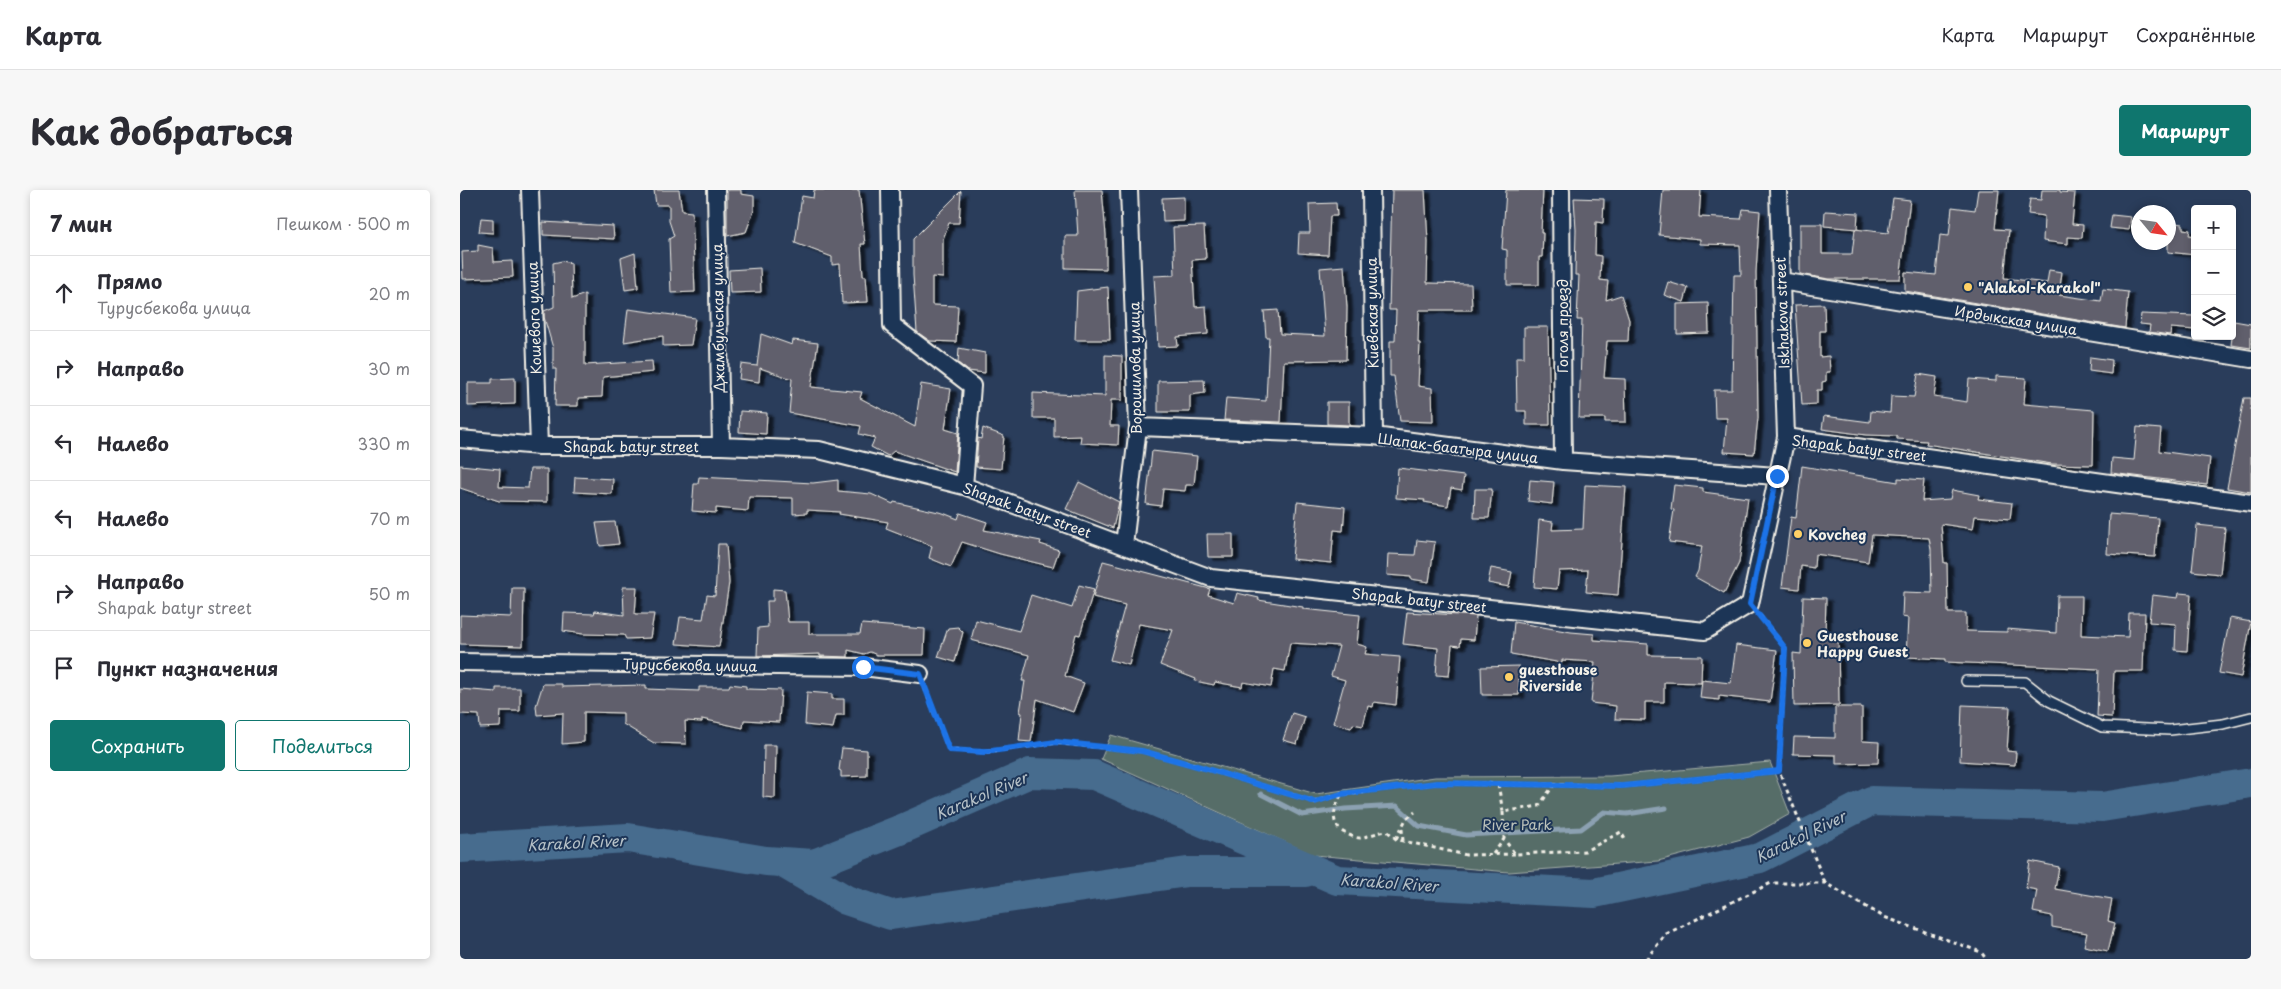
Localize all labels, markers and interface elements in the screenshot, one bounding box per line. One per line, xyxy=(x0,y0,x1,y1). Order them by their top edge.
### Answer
text: Карта xyxy=(25,17,102,53)
text: Карта xyxy=(1942,21,1994,48)
text: Маршрут xyxy=(2022,21,2108,48)
text: Сохранённые xyxy=(2136,21,2256,48)
text: Как добраться xyxy=(30,104,294,157)
button: Маршрут xyxy=(2119,105,2251,156)
north arrow xyxy=(2131,205,2176,250)
map controls xyxy=(2191,205,2236,340)
button: + xyxy=(2191,205,2236,250)
text: 7 мин xyxy=(50,207,113,239)
text: Пешком · 500 m xyxy=(276,211,410,235)
street label: Джамбульская улица xyxy=(706,243,730,394)
button: − xyxy=(2191,250,2236,295)
street label: Киевская улица xyxy=(1361,257,1383,369)
street label: Iskhakova street xyxy=(1770,257,1794,369)
street label: Кошевого улица xyxy=(522,261,546,375)
text: Прямо xyxy=(97,267,162,295)
place label: "Alakol-Karakol" xyxy=(1978,277,2101,298)
icon: ahead xyxy=(50,279,78,307)
street label: Гоголя проезд xyxy=(1552,279,1573,373)
text: 20 m xyxy=(369,281,410,305)
marker: "Alakol-Karakol" xyxy=(1962,281,1974,293)
text: Турусбекова улица xyxy=(97,295,251,319)
button: layers xyxy=(2191,295,2236,340)
street label: Ирдыкская улица xyxy=(1953,300,2079,340)
street label: Ворошилова улица xyxy=(1123,301,1147,435)
icon: right xyxy=(50,354,78,382)
text: Направо xyxy=(97,354,184,382)
text: 30 m xyxy=(368,356,410,380)
street label: Шапак-баатыра улица xyxy=(1377,428,1540,468)
icon: left xyxy=(50,429,78,457)
text: Налево xyxy=(97,429,169,457)
street label: Shapak batyr street xyxy=(1791,429,1927,467)
text: 330 m xyxy=(357,431,410,455)
street label: Shapak batyr street xyxy=(563,436,699,457)
route end xyxy=(1766,465,1789,488)
street label: Shapak batyr street xyxy=(960,477,1094,543)
icon: left xyxy=(50,504,78,532)
text: Налево xyxy=(97,504,169,532)
text: 70 m xyxy=(370,506,410,530)
place label: Kovcheg xyxy=(1808,524,1867,545)
marker: Kovcheg xyxy=(1792,528,1804,540)
text: Направо xyxy=(97,567,184,595)
icon: right xyxy=(50,579,78,607)
text: 50 m xyxy=(369,581,410,605)
street label: Shapak batyr street xyxy=(1351,582,1487,618)
text: Shapak batyr street xyxy=(97,595,252,619)
place label: Guesthouse Happy Guest xyxy=(1817,625,1909,662)
marker: Guesthouse Happy Guest xyxy=(1801,637,1813,649)
street label: Турусбекова улица xyxy=(623,653,758,677)
icon: arrive xyxy=(50,654,78,682)
text: Пункт назначения xyxy=(97,654,278,682)
route start xyxy=(852,656,875,679)
place label: guesthouse Riverside xyxy=(1519,659,1598,696)
marker: guesthouse Riverside xyxy=(1503,671,1515,683)
button: Сохранить xyxy=(50,720,225,771)
button: Поделиться xyxy=(235,720,410,771)
water label: Karakol River xyxy=(932,764,1033,825)
water label: Karakol River xyxy=(1751,803,1851,868)
park label: River Park xyxy=(1482,814,1553,835)
water label: Karakol River xyxy=(527,828,628,856)
water label: Karakol River xyxy=(1339,867,1441,897)

